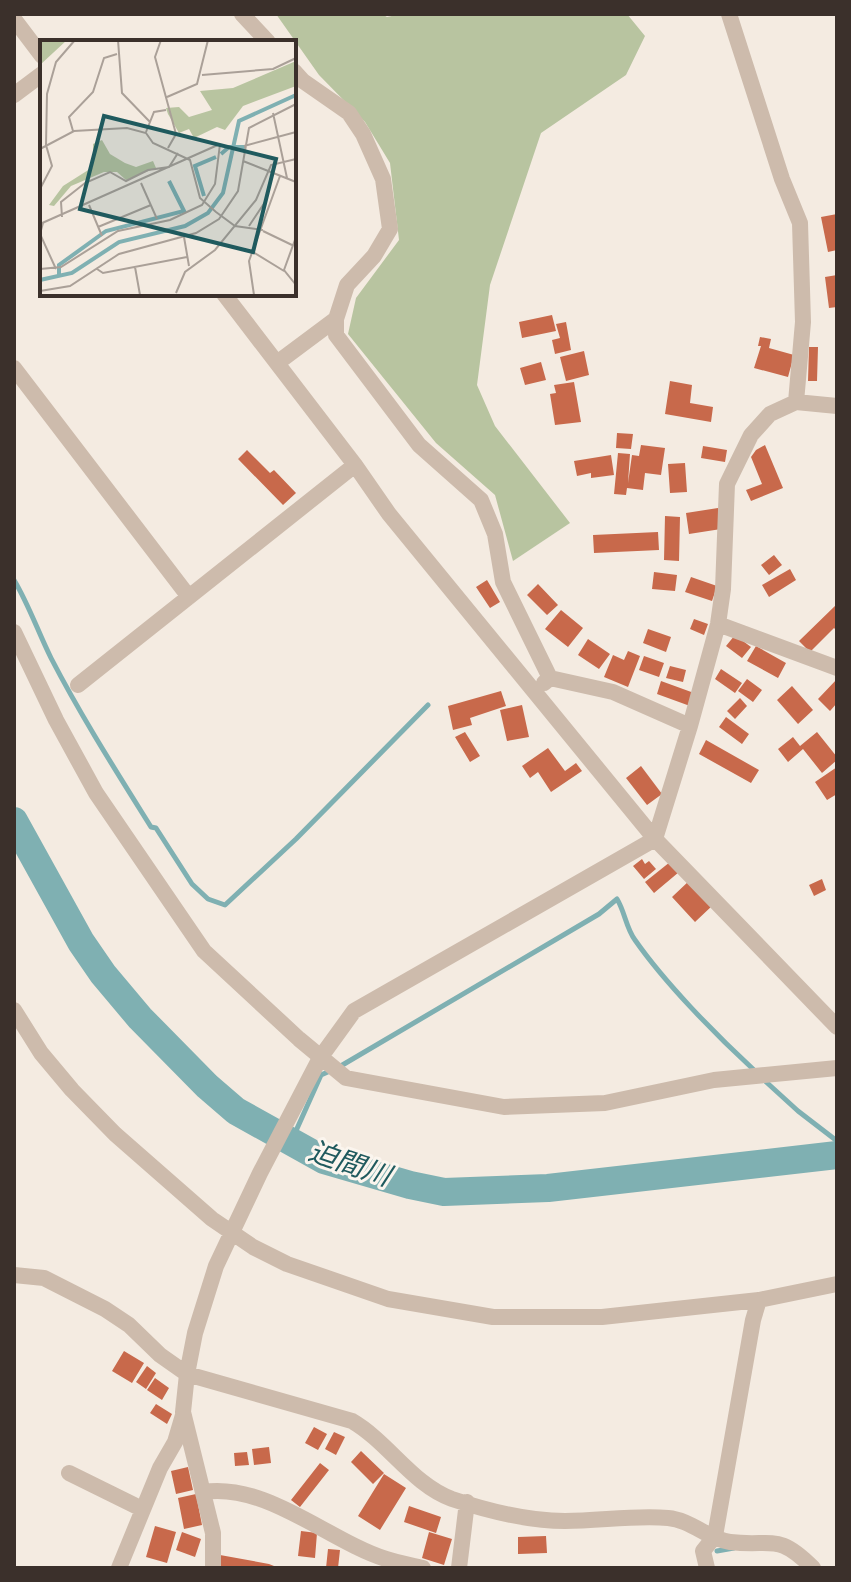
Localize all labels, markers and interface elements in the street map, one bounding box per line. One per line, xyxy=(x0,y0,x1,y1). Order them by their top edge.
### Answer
inset map xyxy=(40,40,296,296)
water label: 迫間川 xyxy=(305,1132,398,1193)

